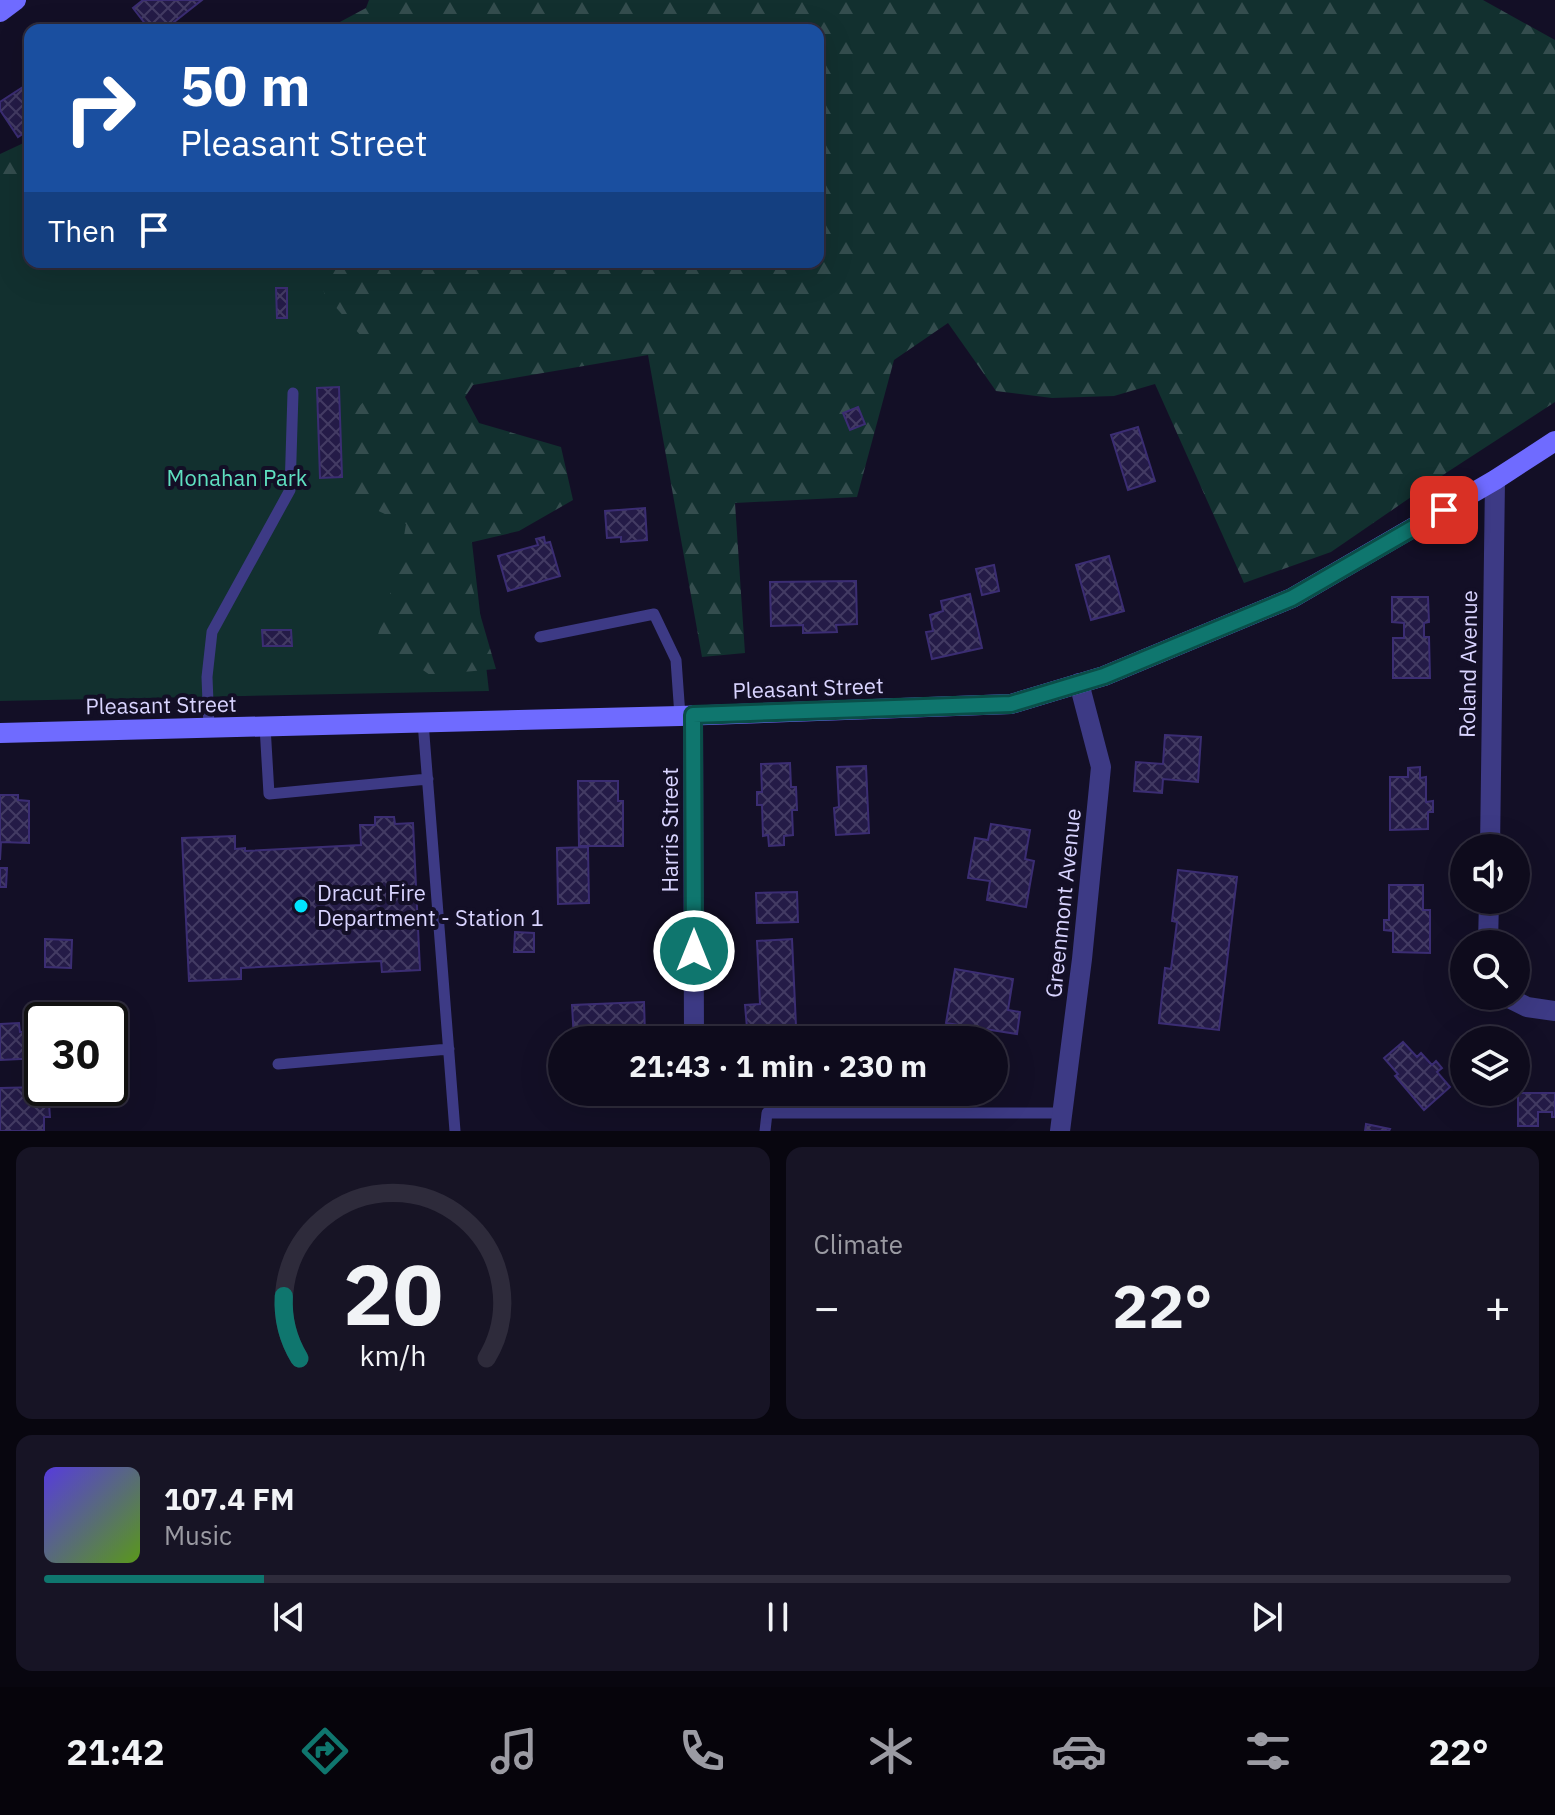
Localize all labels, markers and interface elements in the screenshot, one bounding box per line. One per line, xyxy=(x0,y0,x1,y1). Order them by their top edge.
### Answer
text: 50 m xyxy=(180,49,310,121)
icon: right xyxy=(48,56,152,160)
text: Pleasant Street xyxy=(180,119,428,166)
icon: arrive xyxy=(132,208,176,252)
text: Then xyxy=(48,211,116,250)
park label: Monahan Park xyxy=(167,463,308,492)
pin xyxy=(1410,476,1478,544)
icon: arrive xyxy=(1422,488,1466,532)
street label: Roland Avenue xyxy=(1452,590,1483,738)
street label: Pleasant Street xyxy=(732,670,884,705)
street label: Pleasant Street xyxy=(85,689,237,720)
street label: Harris Street xyxy=(655,767,684,893)
street label: Greenmont Avenue xyxy=(1038,807,1087,999)
map controls xyxy=(1450,834,1530,1106)
button: sound xyxy=(1450,834,1530,914)
place label: Dracut Fire Department - Station 1 xyxy=(317,878,544,932)
marker: Dracut Fire Department - Station 1 xyxy=(292,897,310,915)
position arrow xyxy=(652,909,736,993)
button: search xyxy=(1450,930,1530,1010)
speed limit sign: 30 xyxy=(24,1002,128,1106)
button: layers xyxy=(1450,1026,1530,1106)
text: 21:43 · 1 min · 230 m xyxy=(629,1046,927,1085)
text: Climate xyxy=(814,1227,903,1261)
text: 20 xyxy=(343,1240,443,1348)
text: 22° xyxy=(1112,1266,1212,1345)
text: − xyxy=(814,1278,840,1335)
text: + xyxy=(1485,1278,1511,1335)
text: km/h xyxy=(359,1337,426,1374)
text: 107.4 FM xyxy=(164,1479,295,1518)
text: Music xyxy=(164,1518,232,1552)
icon: previous xyxy=(267,1595,311,1639)
icon: pause xyxy=(756,1595,800,1639)
icon: next xyxy=(1245,1595,1289,1639)
icon: directions xyxy=(297,1723,353,1779)
icon: music xyxy=(486,1723,542,1779)
icon: phone xyxy=(674,1723,730,1779)
icon: climate xyxy=(863,1723,919,1779)
icon: car xyxy=(1051,1723,1107,1779)
icon: filters xyxy=(1240,1723,1296,1779)
text: 21:42 xyxy=(66,1728,165,1775)
text: 22° xyxy=(1429,1728,1489,1775)

